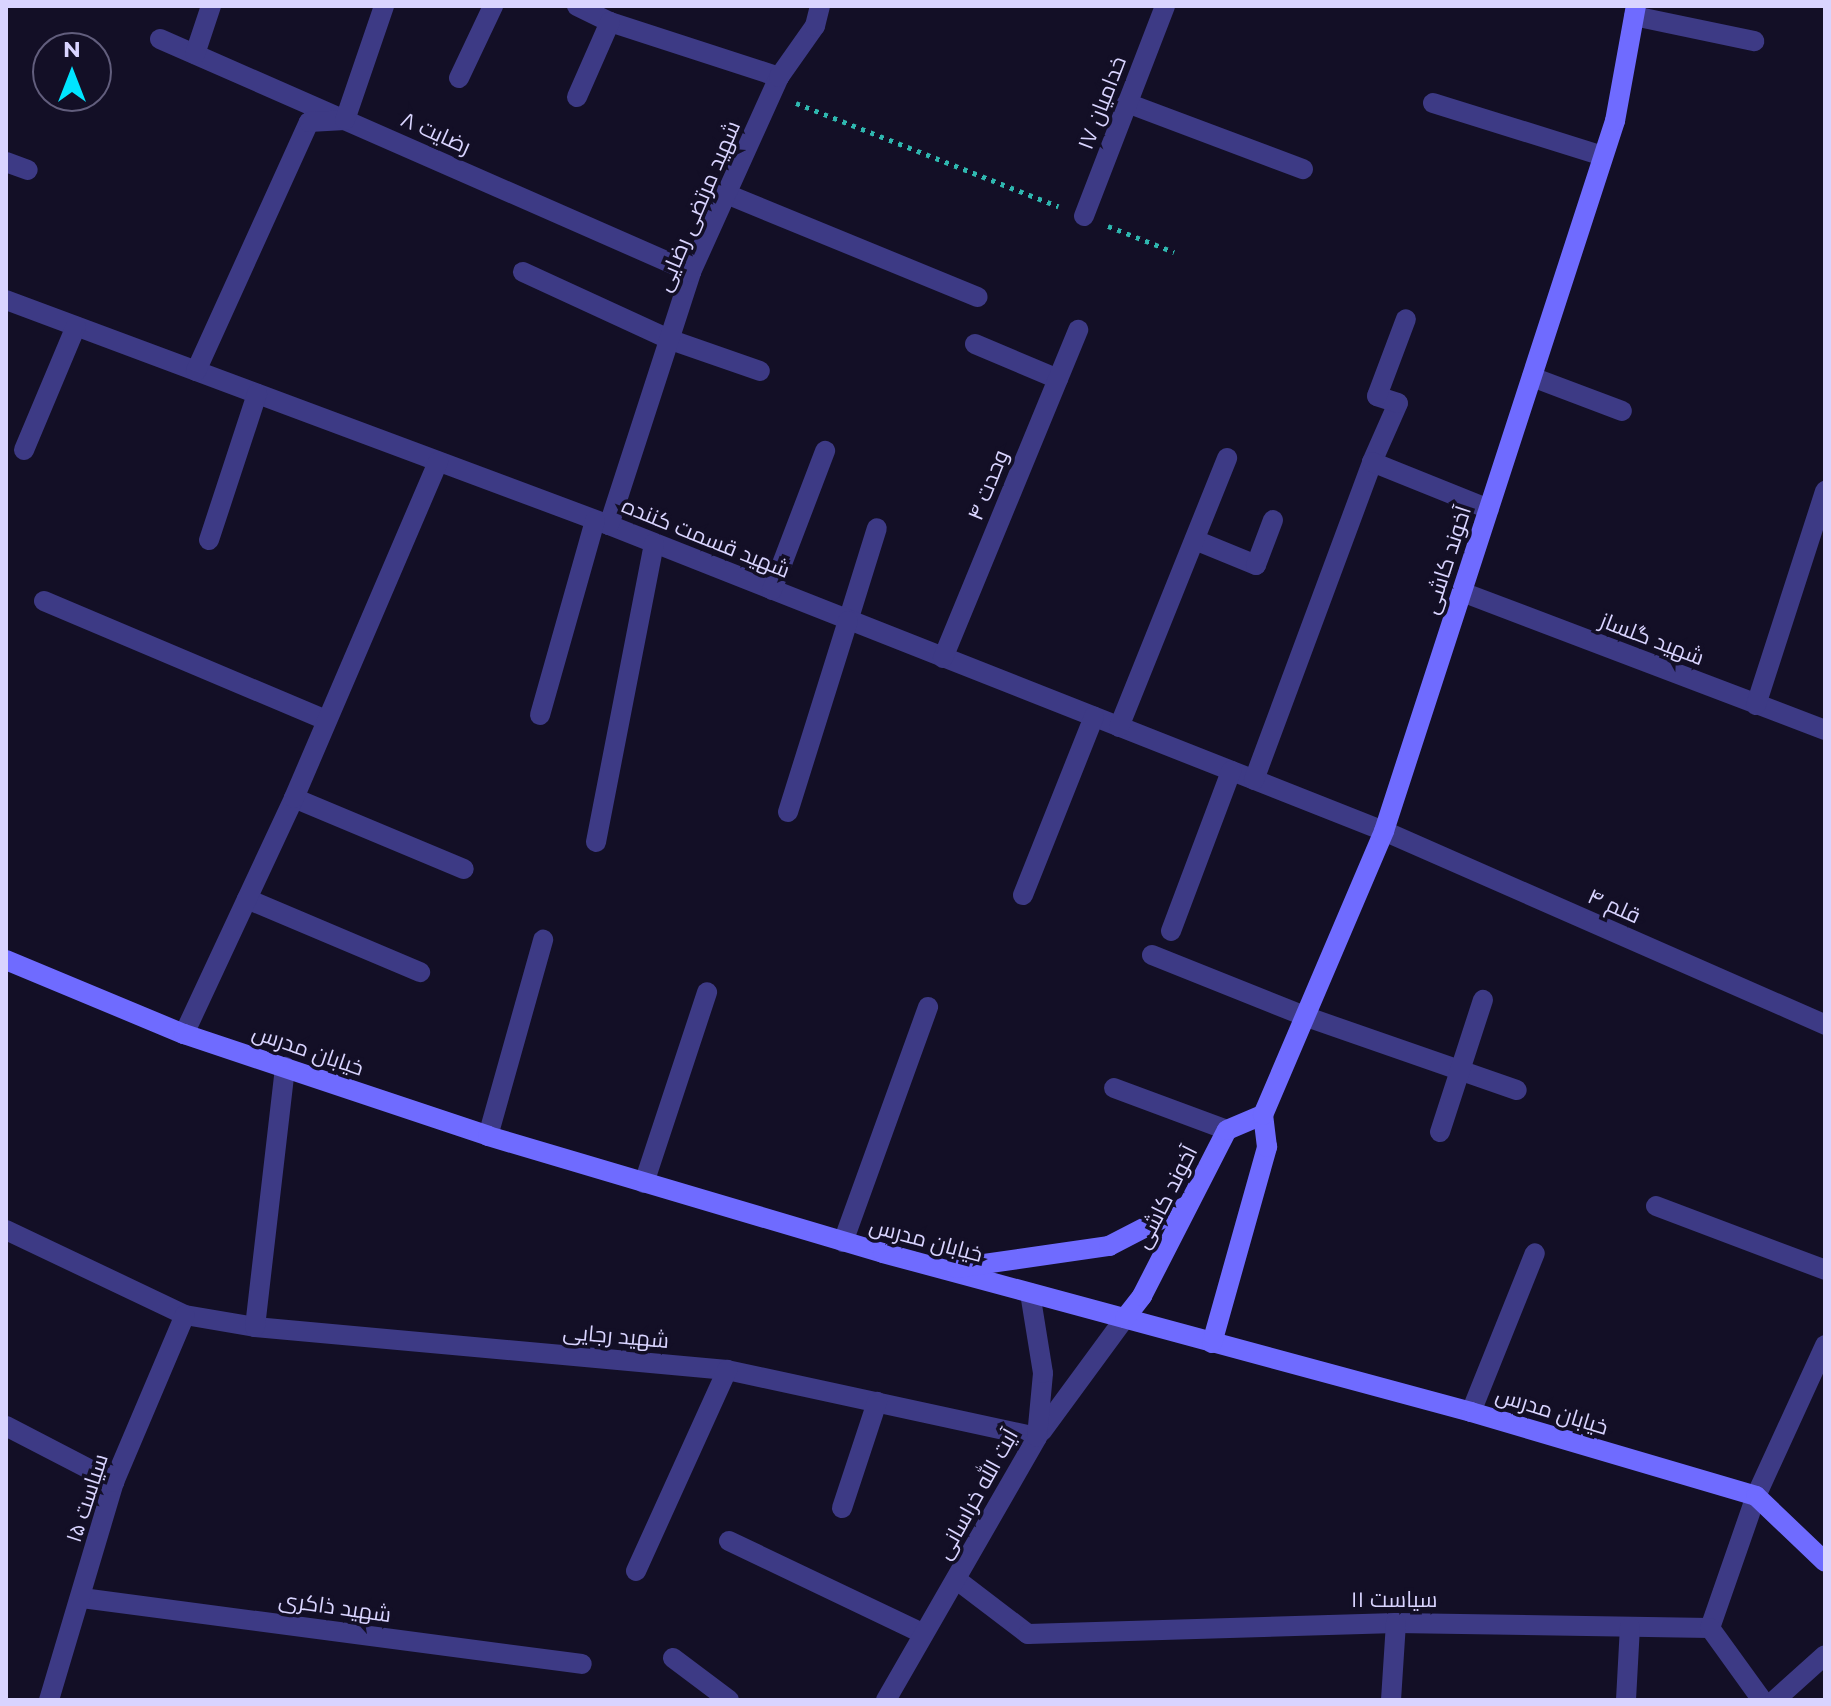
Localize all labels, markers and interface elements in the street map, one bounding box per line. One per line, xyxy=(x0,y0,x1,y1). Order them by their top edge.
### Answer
north arrow xyxy=(32,32,112,112)
text: N xyxy=(63,36,81,63)
street label: خدامیان ۱۷ xyxy=(1072,53,1132,153)
street label: رضایت ۸ xyxy=(397,106,475,160)
street label: شهید مرتضی رضایی xyxy=(650,117,746,295)
street label: وحدت ۴ xyxy=(962,446,1014,524)
street label: شهید قسمت کننده xyxy=(618,492,794,584)
street label: آخوند کاشی xyxy=(1417,503,1477,617)
street label: شهید گلساز xyxy=(1596,607,1708,671)
street label: قلم ۴ xyxy=(1584,883,1644,929)
street label: خیابان مدرس xyxy=(249,1019,367,1081)
street label: آخوند کاشی xyxy=(1129,1141,1203,1253)
street label: خیابان مدرس xyxy=(866,1212,986,1268)
street label: شهید رجایی xyxy=(562,1318,670,1354)
street label: خیابان مدرس xyxy=(1493,1381,1611,1441)
street label: آیت الله خراسانی xyxy=(930,1424,1024,1564)
street label: سیاست ۱۵ xyxy=(60,1450,114,1546)
street label: شهید ذاکری xyxy=(277,1586,393,1628)
street label: سیاست ۱۱ xyxy=(1351,1587,1437,1613)

